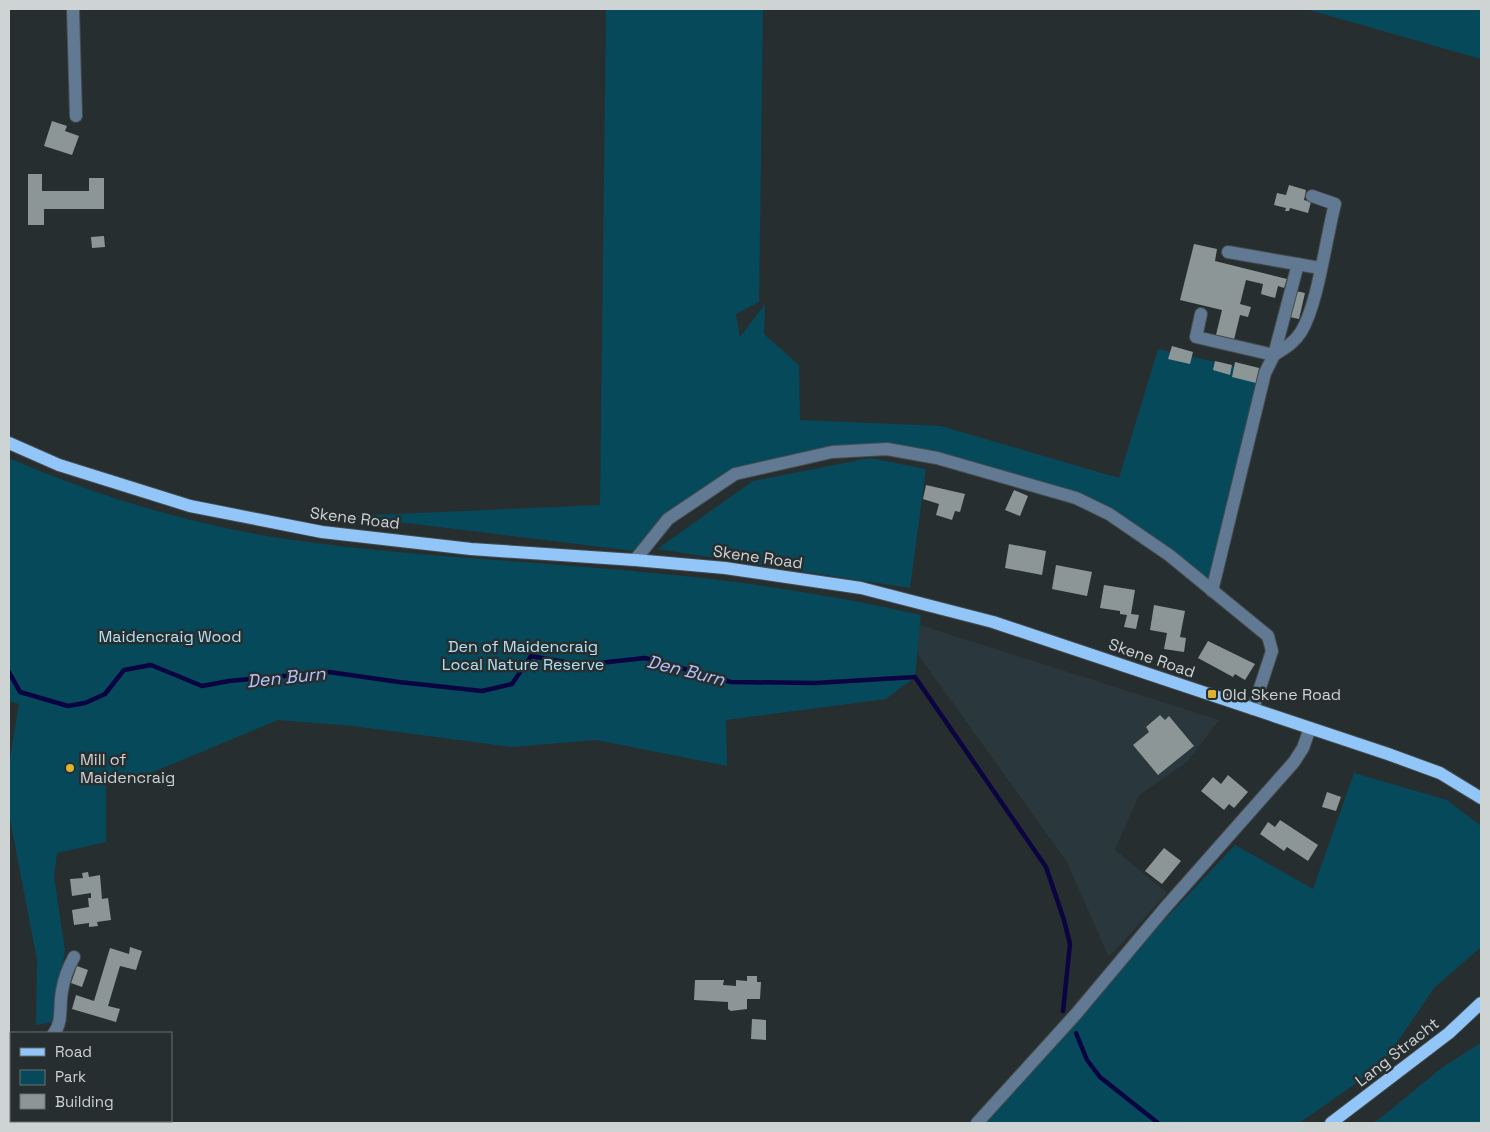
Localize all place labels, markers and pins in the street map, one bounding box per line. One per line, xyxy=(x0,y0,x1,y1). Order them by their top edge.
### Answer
place label: Old Skene Road xyxy=(1222,684,1341,705)
marker: Old Skene Road xyxy=(1206,688,1218,700)
place label: Mill of Maidencraig xyxy=(80,749,175,788)
marker: Mill of Maidencraig xyxy=(64,762,76,774)

